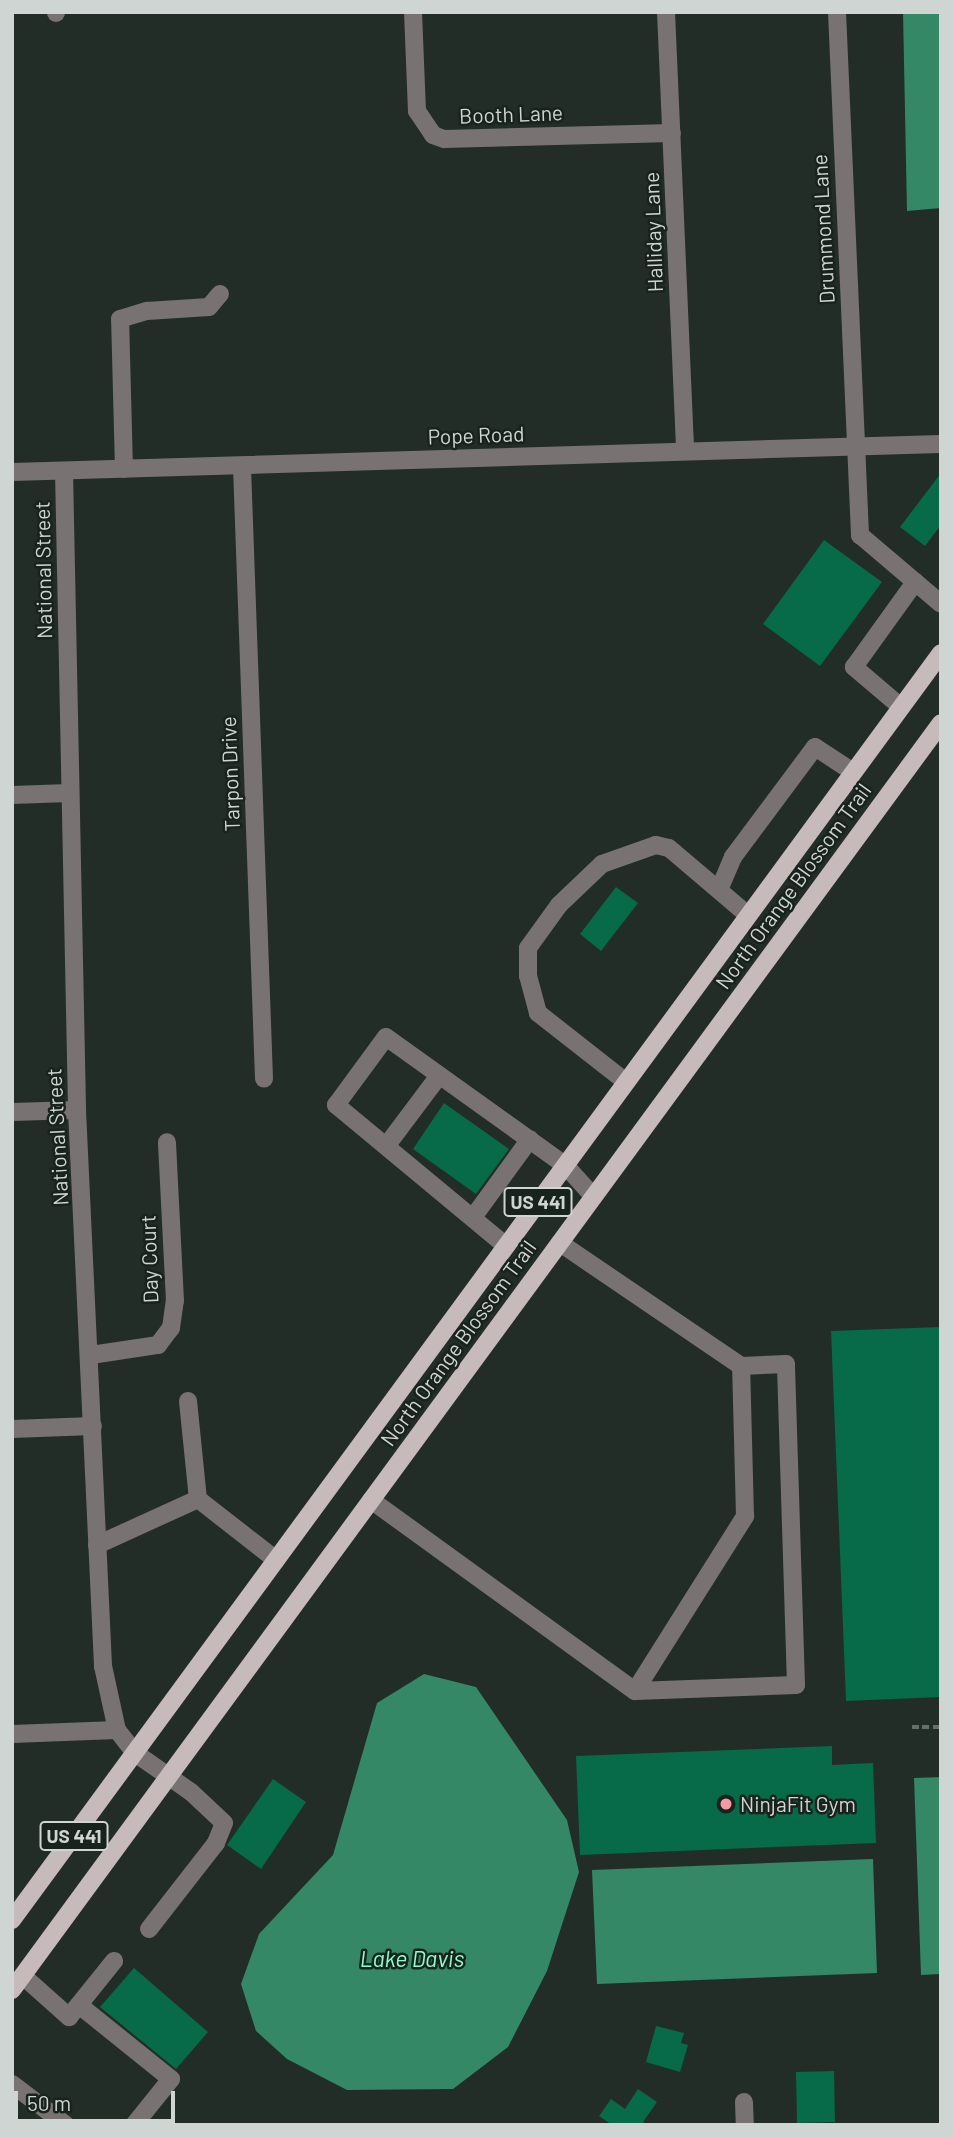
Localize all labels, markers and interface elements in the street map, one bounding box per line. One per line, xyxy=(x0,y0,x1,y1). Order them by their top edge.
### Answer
street label: Booth Lane xyxy=(459,100,563,128)
street label: Drummond Lane xyxy=(806,154,840,304)
street label: Halliday Lane xyxy=(638,171,668,293)
street label: Pope Road xyxy=(427,421,525,449)
street label: National Street xyxy=(29,501,57,639)
street label: Tarpon Drive xyxy=(215,716,245,832)
street label: North Orange Blossom Trail xyxy=(710,778,876,994)
street label: National Street xyxy=(41,1068,73,1206)
road number: US 441 xyxy=(503,1186,573,1218)
street label: Day Court xyxy=(135,1214,163,1304)
street label: North Orange Blossom Trail xyxy=(375,1235,541,1451)
place label: NinjaFit Gym xyxy=(740,1791,856,1817)
marker: NinjaFit Gym xyxy=(718,1796,734,1812)
road number: US 441 xyxy=(39,1820,109,1852)
water label: Lake Davis xyxy=(360,1944,464,1972)
scale bar xyxy=(18,2078,178,2122)
text: 50 m xyxy=(27,2090,71,2115)

